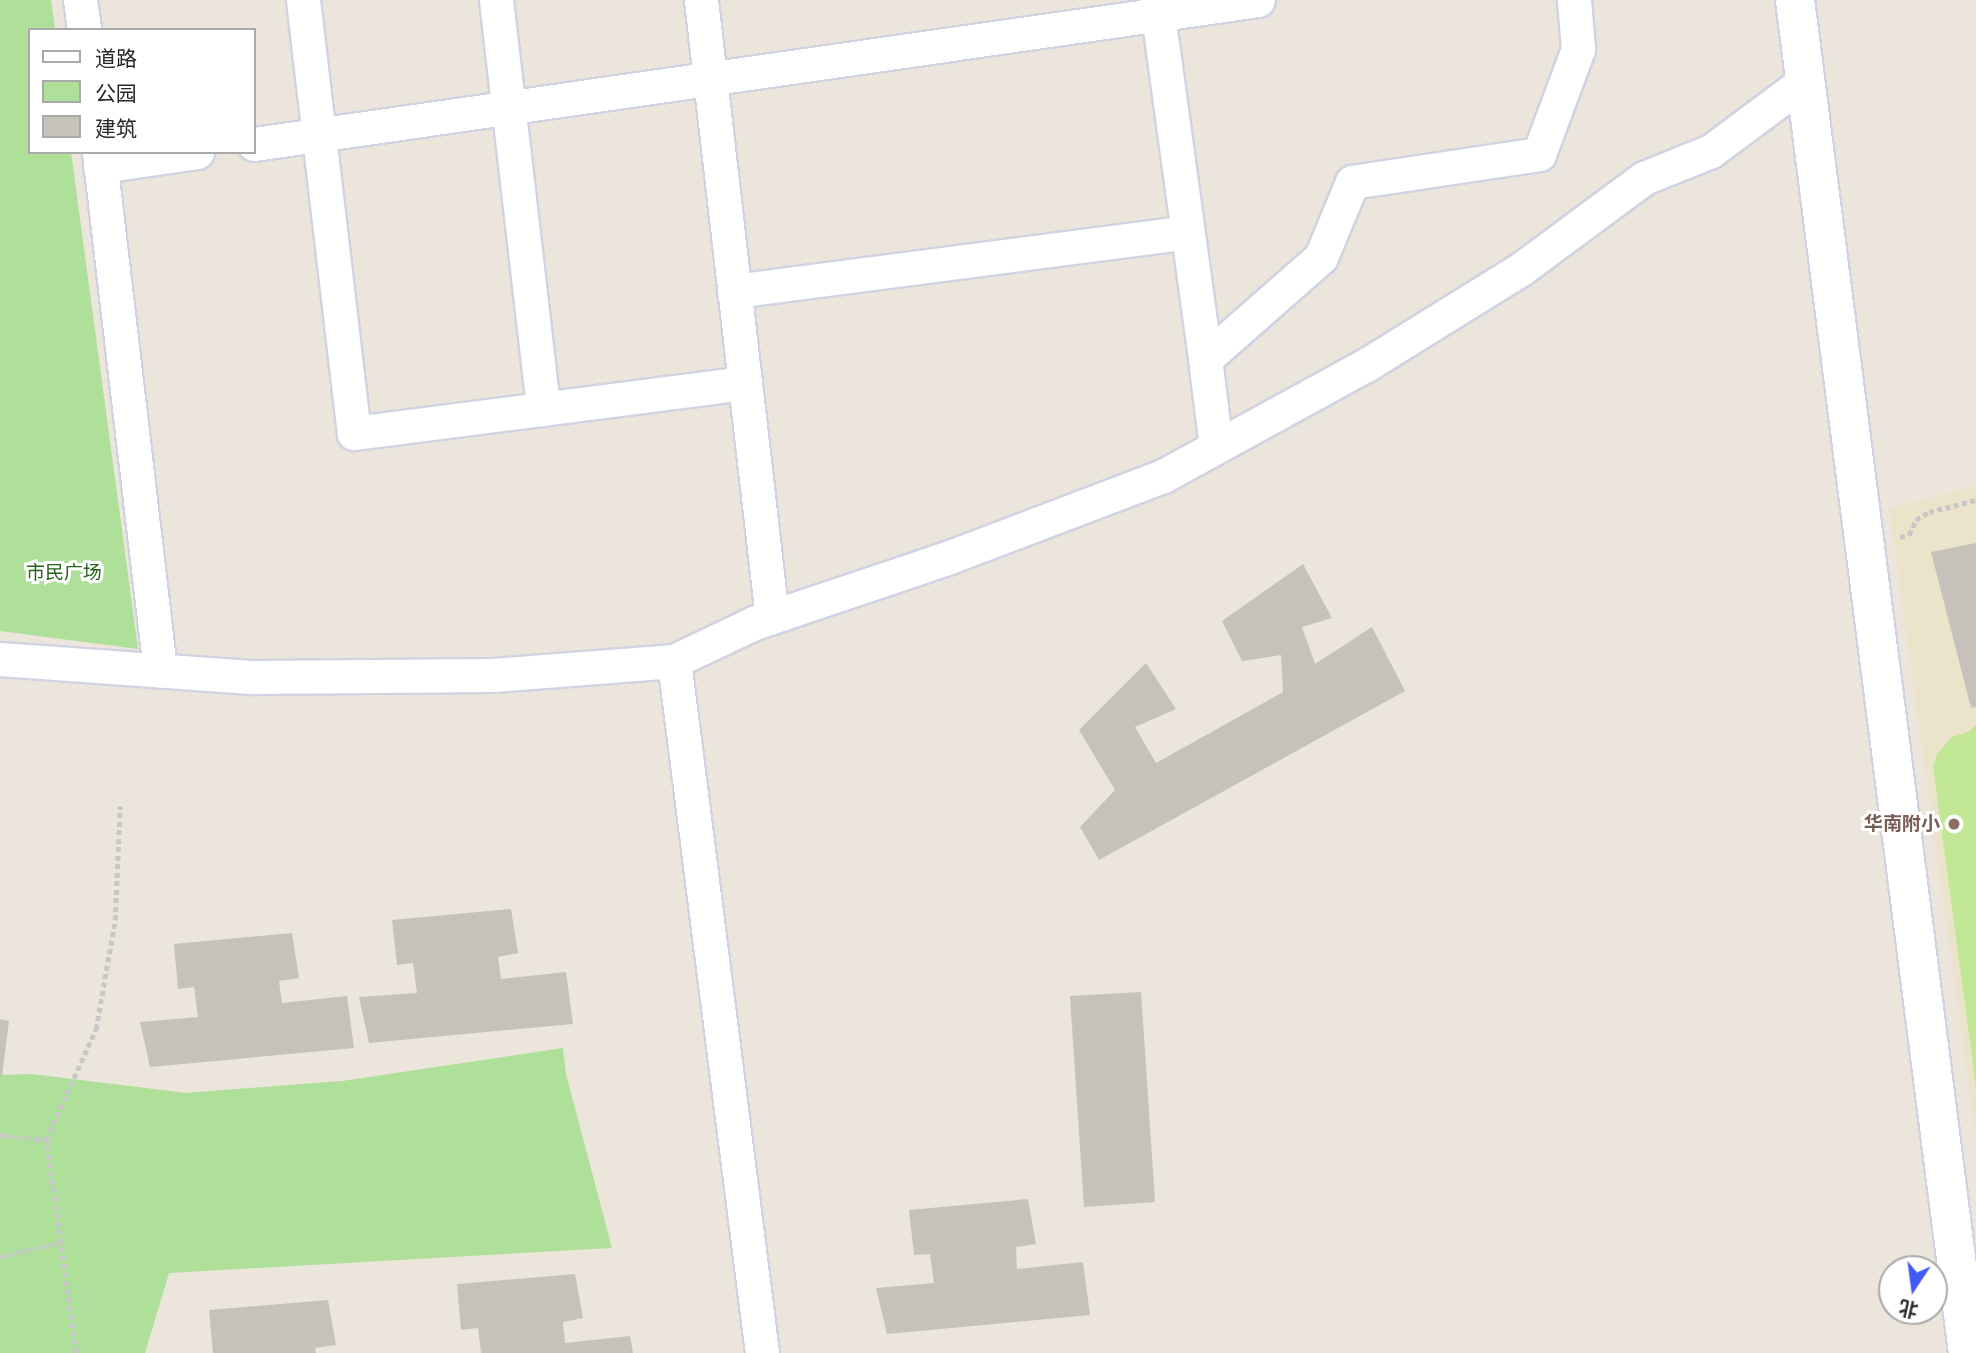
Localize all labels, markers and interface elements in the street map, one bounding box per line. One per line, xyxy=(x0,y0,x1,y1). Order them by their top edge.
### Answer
legend xyxy=(28,28,256,154)
text: 道路 xyxy=(95,46,137,72)
text: 公园 xyxy=(95,81,137,107)
text: 建筑 xyxy=(95,116,137,142)
park label: 市民广场 xyxy=(26,562,102,584)
place label: 华南附小 xyxy=(1864,813,1940,835)
marker: 华南附小 xyxy=(1946,816,1962,832)
north arrow xyxy=(1878,1255,1948,1325)
text: 北 xyxy=(1897,1296,1920,1322)

